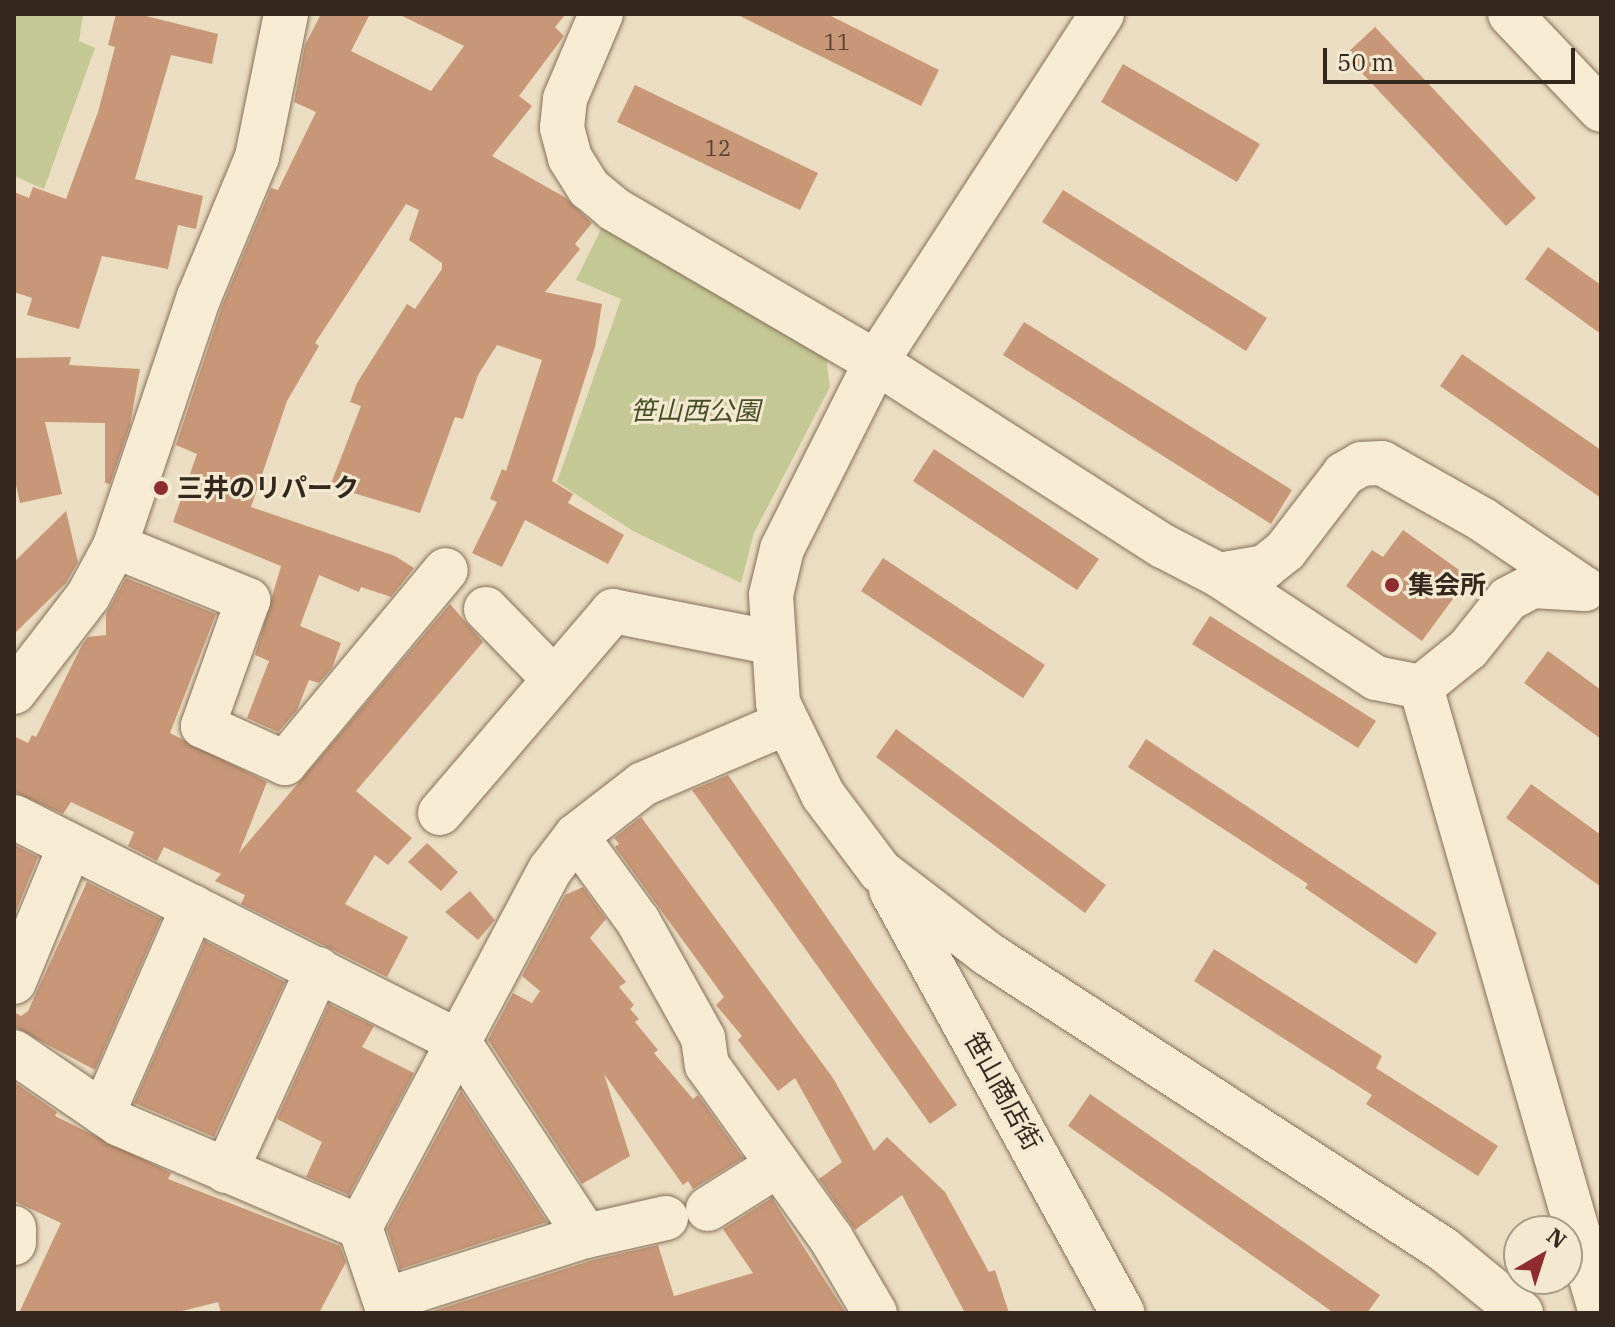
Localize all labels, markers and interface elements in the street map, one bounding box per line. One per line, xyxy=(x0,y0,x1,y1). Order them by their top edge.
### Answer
house number: 11 xyxy=(824,29,850,55)
scale bar xyxy=(1327,32,1579,82)
text: 50 m xyxy=(1337,46,1394,78)
house number: 12 xyxy=(705,135,731,161)
park label: 笹山西公園 xyxy=(630,395,760,427)
place label: 三井のリパーク xyxy=(177,472,359,504)
marker: 三井のリパーク xyxy=(152,479,170,497)
place label: 集会所 xyxy=(1408,569,1486,601)
marker: 集会所 xyxy=(1383,576,1401,594)
street label: 笹山商店街 xyxy=(958,1027,1048,1155)
north arrow xyxy=(1503,1215,1583,1295)
text: N xyxy=(1541,1221,1573,1254)

